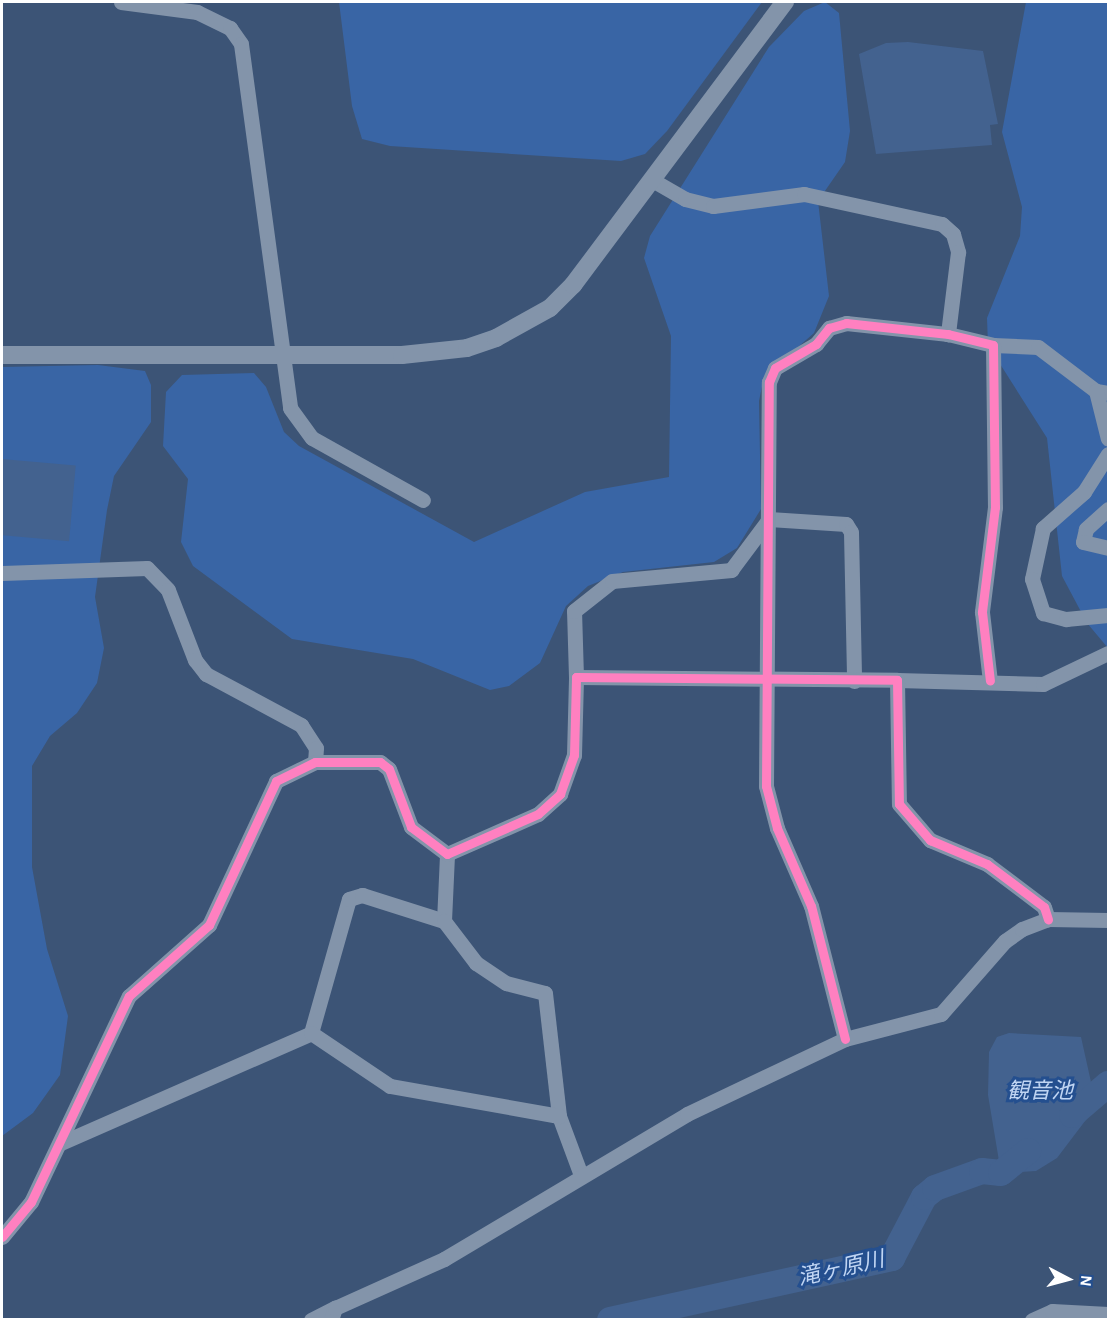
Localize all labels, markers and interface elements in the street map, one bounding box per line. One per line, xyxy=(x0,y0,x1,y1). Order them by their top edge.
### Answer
water label: 観音池 xyxy=(1007,1079,1073,1105)
water label: 滝ヶ原川 xyxy=(795,1246,887,1292)
north arrow xyxy=(1038,1249,1098,1309)
text: N xyxy=(1077,1275,1094,1287)

